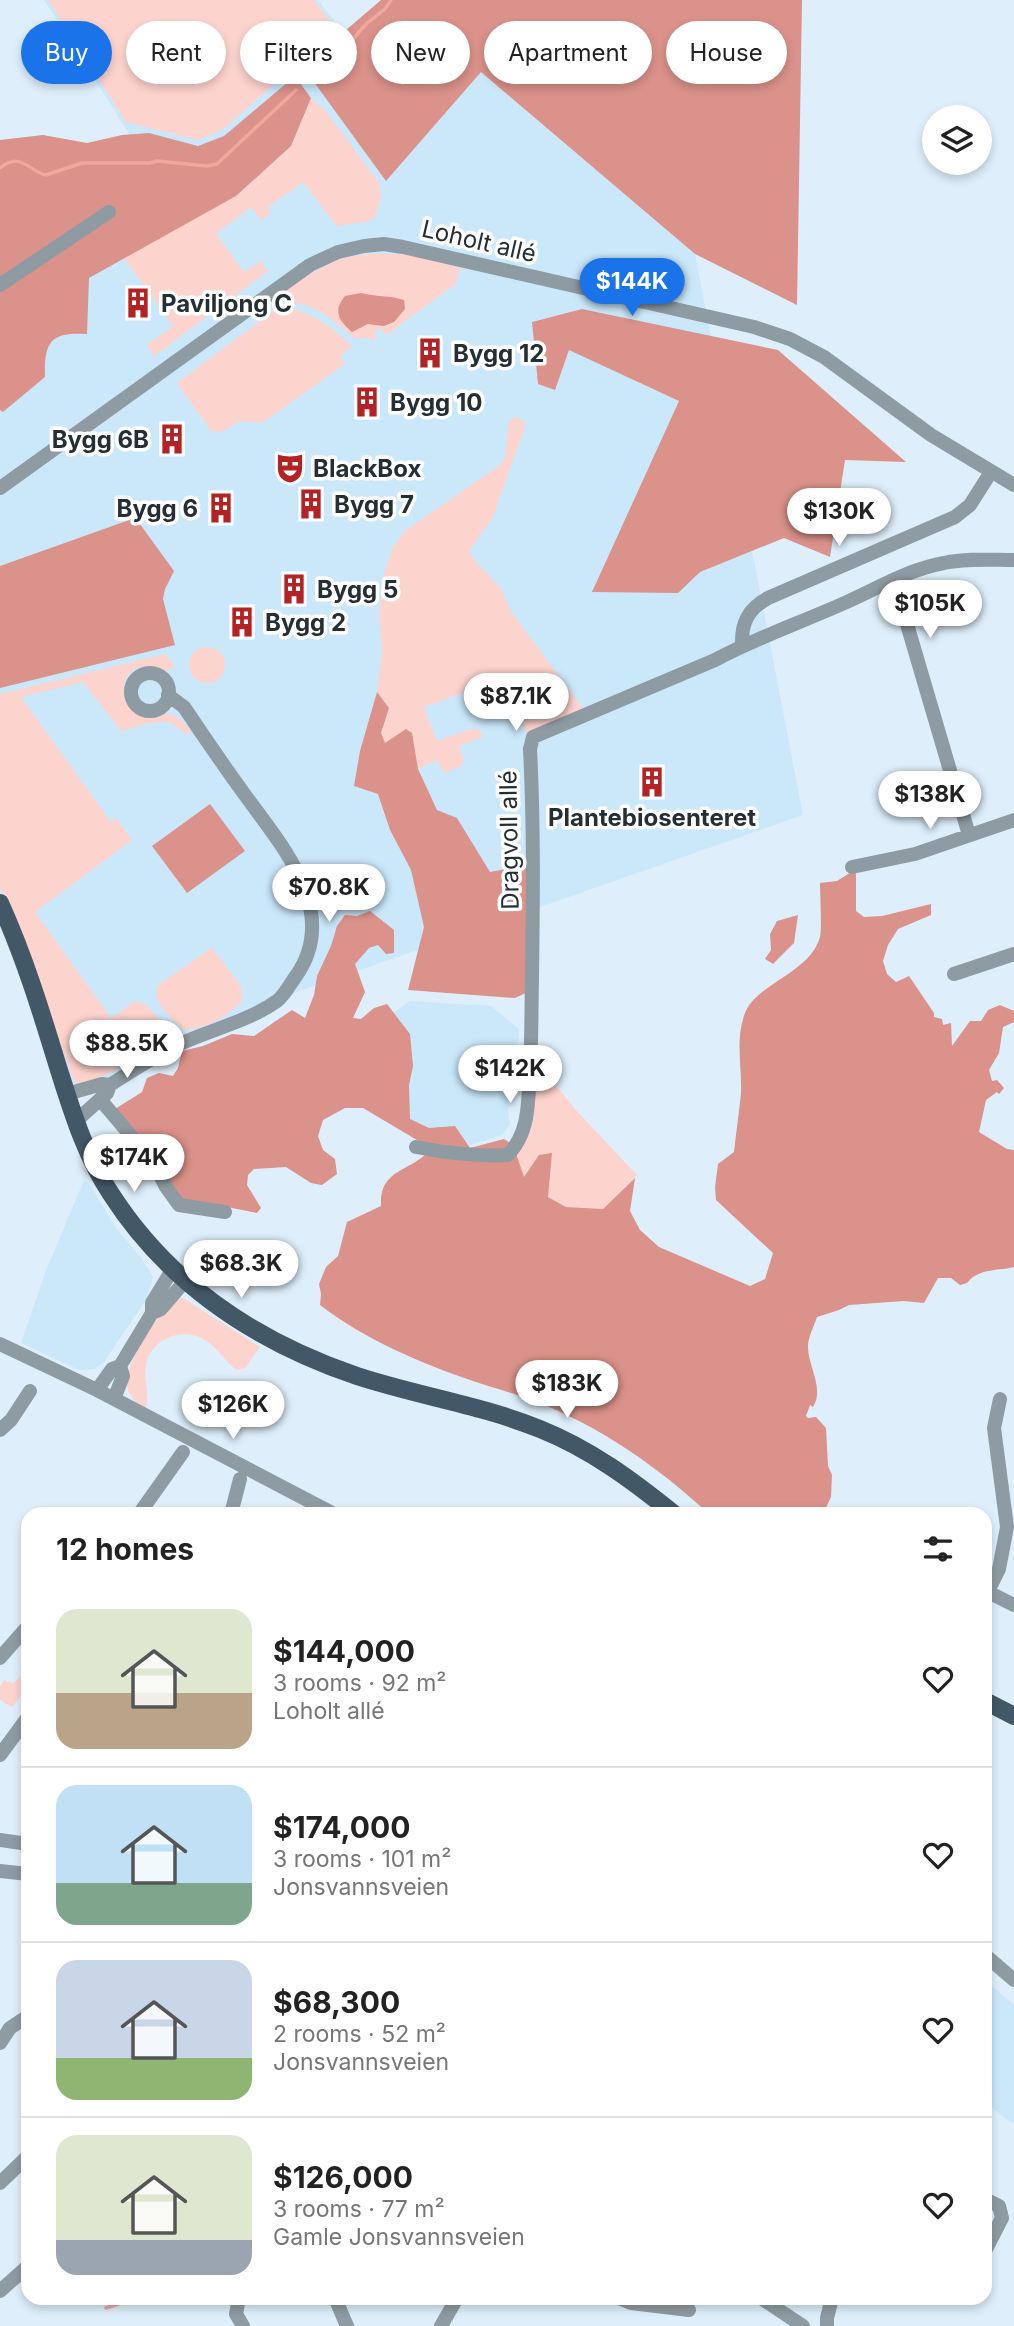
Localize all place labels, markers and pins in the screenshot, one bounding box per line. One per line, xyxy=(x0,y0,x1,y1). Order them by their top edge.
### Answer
pin: $144K xyxy=(583,258,681,318)
building icon: Paviljong C xyxy=(121,286,155,320)
place label: Paviljong C xyxy=(161,289,292,318)
building icon: Bygg 12 xyxy=(413,336,447,370)
place label: Bygg 12 xyxy=(453,339,544,368)
building icon: Bygg 10 xyxy=(350,385,384,419)
place label: Bygg 10 xyxy=(390,388,482,417)
building icon: Bygg 6B xyxy=(155,422,189,456)
place label: Bygg 6B xyxy=(52,425,149,454)
theatre icon: BlackBox xyxy=(273,451,307,485)
place label: BlackBox xyxy=(313,454,421,483)
building icon: Bygg 7 xyxy=(294,487,328,521)
pin: $130K xyxy=(790,489,888,548)
place label: Bygg 7 xyxy=(334,490,414,519)
building icon: Bygg 6 xyxy=(204,491,238,525)
place label: Bygg 6 xyxy=(117,494,198,523)
building icon: Bygg 5 xyxy=(277,572,311,606)
place label: Bygg 5 xyxy=(317,575,398,604)
pin: $105K xyxy=(881,580,979,640)
building icon: Bygg 2 xyxy=(225,605,259,639)
place label: Bygg 2 xyxy=(265,608,346,637)
pin: $87.1K xyxy=(459,674,573,733)
building icon: Plantebiosenteret xyxy=(635,765,669,799)
pin: $138K xyxy=(881,772,979,831)
place label: Plantebiosenteret xyxy=(548,803,756,832)
pin: $70.8K xyxy=(272,864,386,924)
pin: $88.5K xyxy=(70,1020,184,1080)
pin: $142K xyxy=(461,1046,559,1105)
pin: $174K xyxy=(85,1134,183,1194)
pin: $68.3K xyxy=(184,1240,298,1300)
pin: $183K xyxy=(518,1360,616,1420)
pin: $126K xyxy=(184,1382,282,1441)

